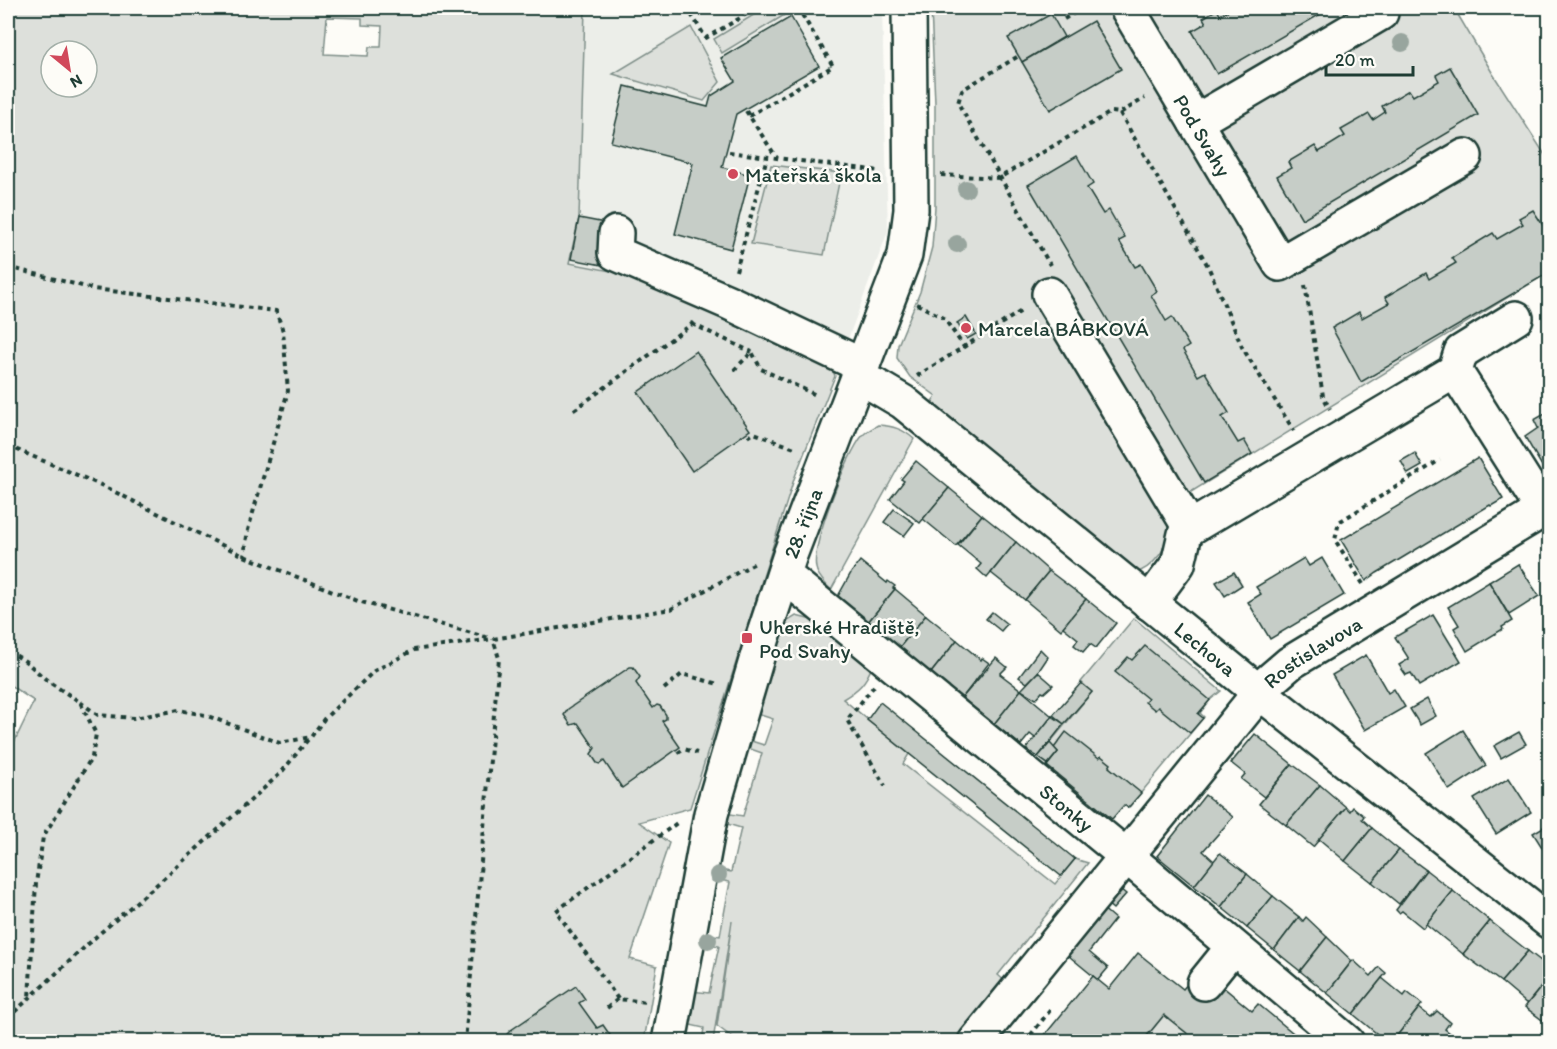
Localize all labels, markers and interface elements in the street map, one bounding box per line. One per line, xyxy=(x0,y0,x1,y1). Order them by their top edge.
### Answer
north arrow xyxy=(39,39,99,99)
scale bar xyxy=(1326,39,1413,77)
text: 20 m xyxy=(1335,49,1375,71)
text: N xyxy=(67,71,86,92)
street label: Pod Svahy xyxy=(1169,89,1237,181)
place label: Mateřská škola xyxy=(745,162,881,187)
marker: Mateřská škola xyxy=(726,167,740,181)
place label: Marcela BÁBKOVÁ xyxy=(978,316,1149,341)
marker: Marcela BÁBKOVÁ xyxy=(959,321,973,335)
street label: 28. října xyxy=(777,484,827,562)
street label: Rostislavova xyxy=(1258,610,1366,693)
place label: Uherské Hradiště, Pod Svahy xyxy=(759,614,920,663)
street label: Lechova xyxy=(1170,616,1242,681)
marker: Uherské Hradiště, Pod Svahy xyxy=(740,631,754,645)
street label: Stonky xyxy=(1035,778,1099,837)

